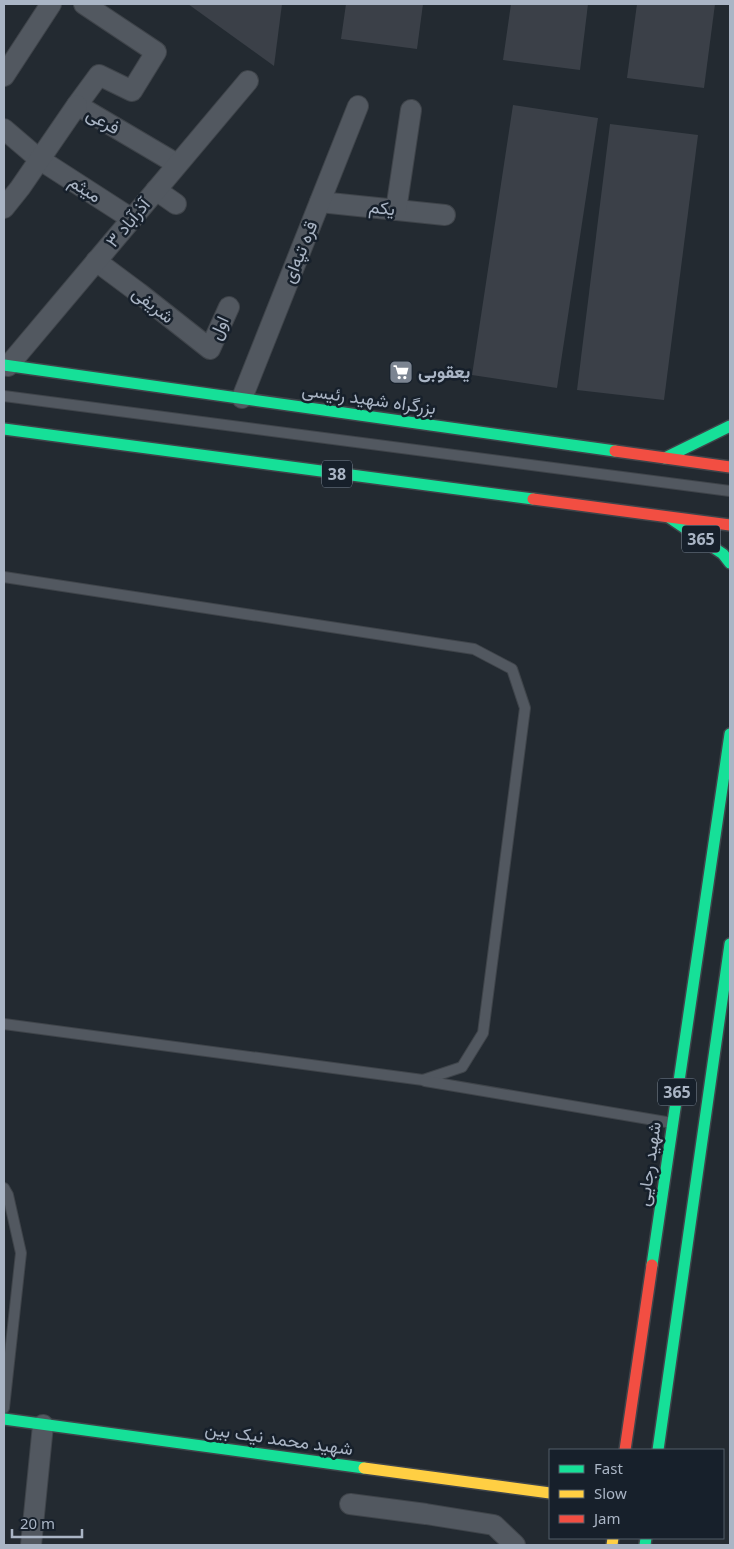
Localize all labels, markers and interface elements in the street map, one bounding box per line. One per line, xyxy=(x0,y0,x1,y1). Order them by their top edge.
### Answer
street label: فرعی xyxy=(82,101,125,139)
street label: میثم xyxy=(64,169,106,208)
street label: ۳ آذرآباد xyxy=(100,191,156,252)
street label: یکم xyxy=(368,194,396,221)
street label: قره تپه‌ای xyxy=(276,217,323,287)
street label: شریفی xyxy=(128,280,180,328)
street label: اول xyxy=(202,312,234,343)
supermarket icon: یعقوبی xyxy=(388,359,414,385)
place label: یعقوبی xyxy=(418,359,470,383)
street label: بزرگراه شهید رئیسی xyxy=(301,377,438,419)
road number: 38 xyxy=(322,460,352,488)
road number: 365 xyxy=(682,526,720,552)
road number: 365 xyxy=(658,1078,696,1106)
street label: شهید رجایی xyxy=(630,1120,666,1208)
street label: شهید محمد نیک بین xyxy=(204,1416,355,1460)
legend xyxy=(549,1449,724,1539)
text: Fast xyxy=(594,1458,623,1478)
text: Slow xyxy=(594,1483,627,1503)
scale bar xyxy=(12,1506,82,1538)
text: Jam xyxy=(592,1508,621,1528)
text: 20 m xyxy=(20,1513,55,1533)

